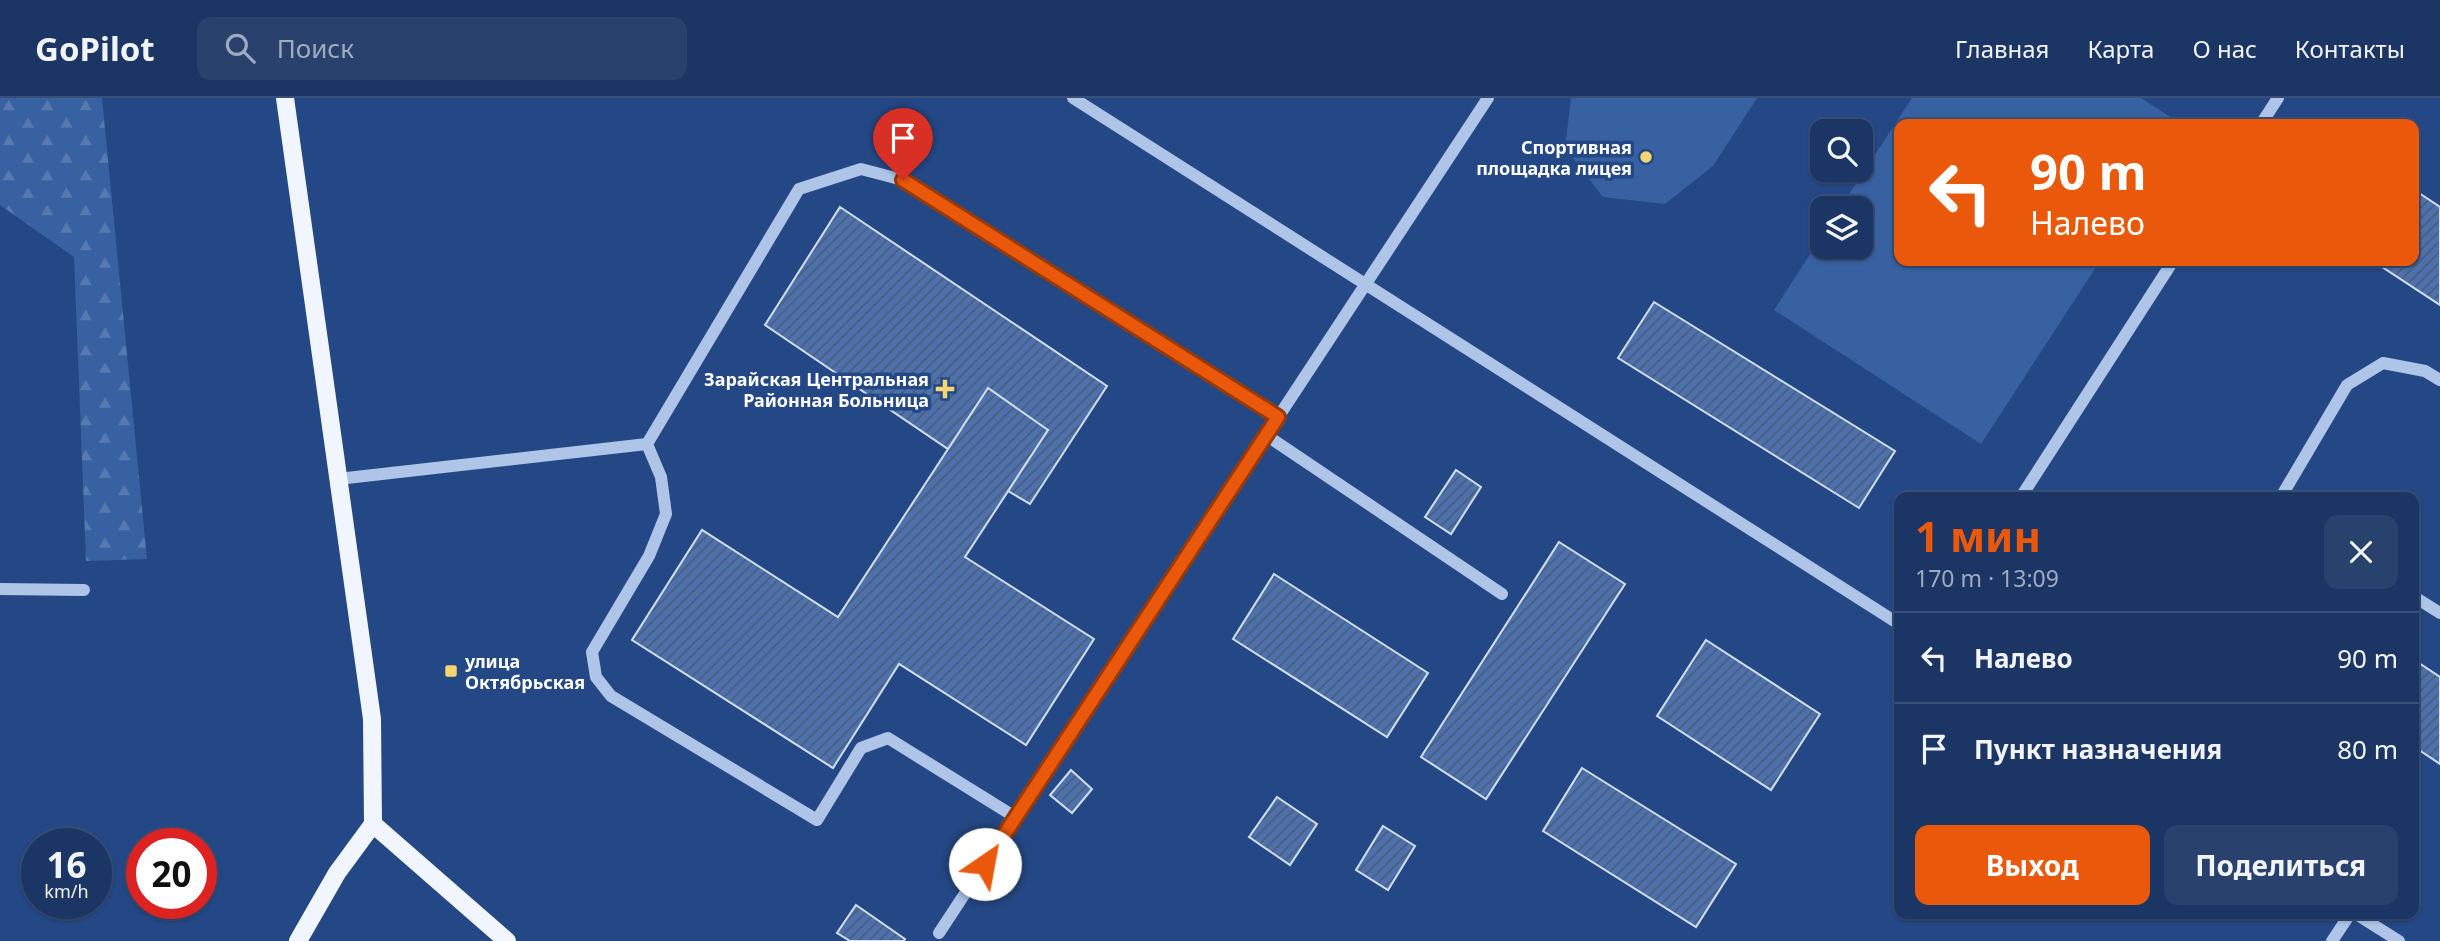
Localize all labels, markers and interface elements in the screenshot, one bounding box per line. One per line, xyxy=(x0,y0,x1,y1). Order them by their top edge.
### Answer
search box xyxy=(197,17,687,80)
text: GoPilot xyxy=(35,26,155,71)
icon: search xyxy=(221,29,259,67)
text: Поиск xyxy=(277,30,354,66)
text: Главная xyxy=(1955,32,2049,65)
text: Карта xyxy=(2087,32,2154,65)
text: О нас xyxy=(2192,32,2257,65)
text: Контакты xyxy=(2295,32,2405,65)
pin xyxy=(873,108,933,180)
icon: arrive xyxy=(884,119,922,157)
map controls xyxy=(1810,119,1873,259)
button: search xyxy=(1810,119,1873,182)
place label: Спортивная площадка лицея xyxy=(1476,135,1632,180)
text: 90 m xyxy=(2030,138,2147,204)
icon: left xyxy=(1915,147,2006,238)
marker: Спортивная площадка лицея xyxy=(1638,149,1654,165)
button: layers xyxy=(1810,196,1873,259)
text: Налево xyxy=(2030,201,2145,244)
place label: Зарайская Центральная Районная Больница xyxy=(704,367,929,412)
marker: Зарайская Центральная Районная Больница xyxy=(935,379,955,399)
text: 1 мин xyxy=(1915,507,2041,564)
button: close xyxy=(2324,515,2398,589)
text: 170 m · 13:09 xyxy=(1915,562,2059,594)
icon: left xyxy=(1915,639,1953,677)
text: Налево xyxy=(1974,640,2073,676)
text: 90 m xyxy=(2337,640,2398,676)
place label: улица Октябрьская xyxy=(464,649,585,694)
marker: улица Октябрьская xyxy=(443,663,459,679)
icon: arrive xyxy=(1915,730,1953,768)
text: Пункт назначения xyxy=(1974,731,2222,767)
text: 80 m xyxy=(2337,731,2398,767)
button: Выход xyxy=(1915,825,2150,905)
button: Поделиться xyxy=(2164,825,2398,905)
position arrow xyxy=(948,827,1022,901)
speed limit sign: 20 xyxy=(126,828,217,919)
text: 16 xyxy=(46,841,87,888)
text: km/h xyxy=(44,879,89,903)

